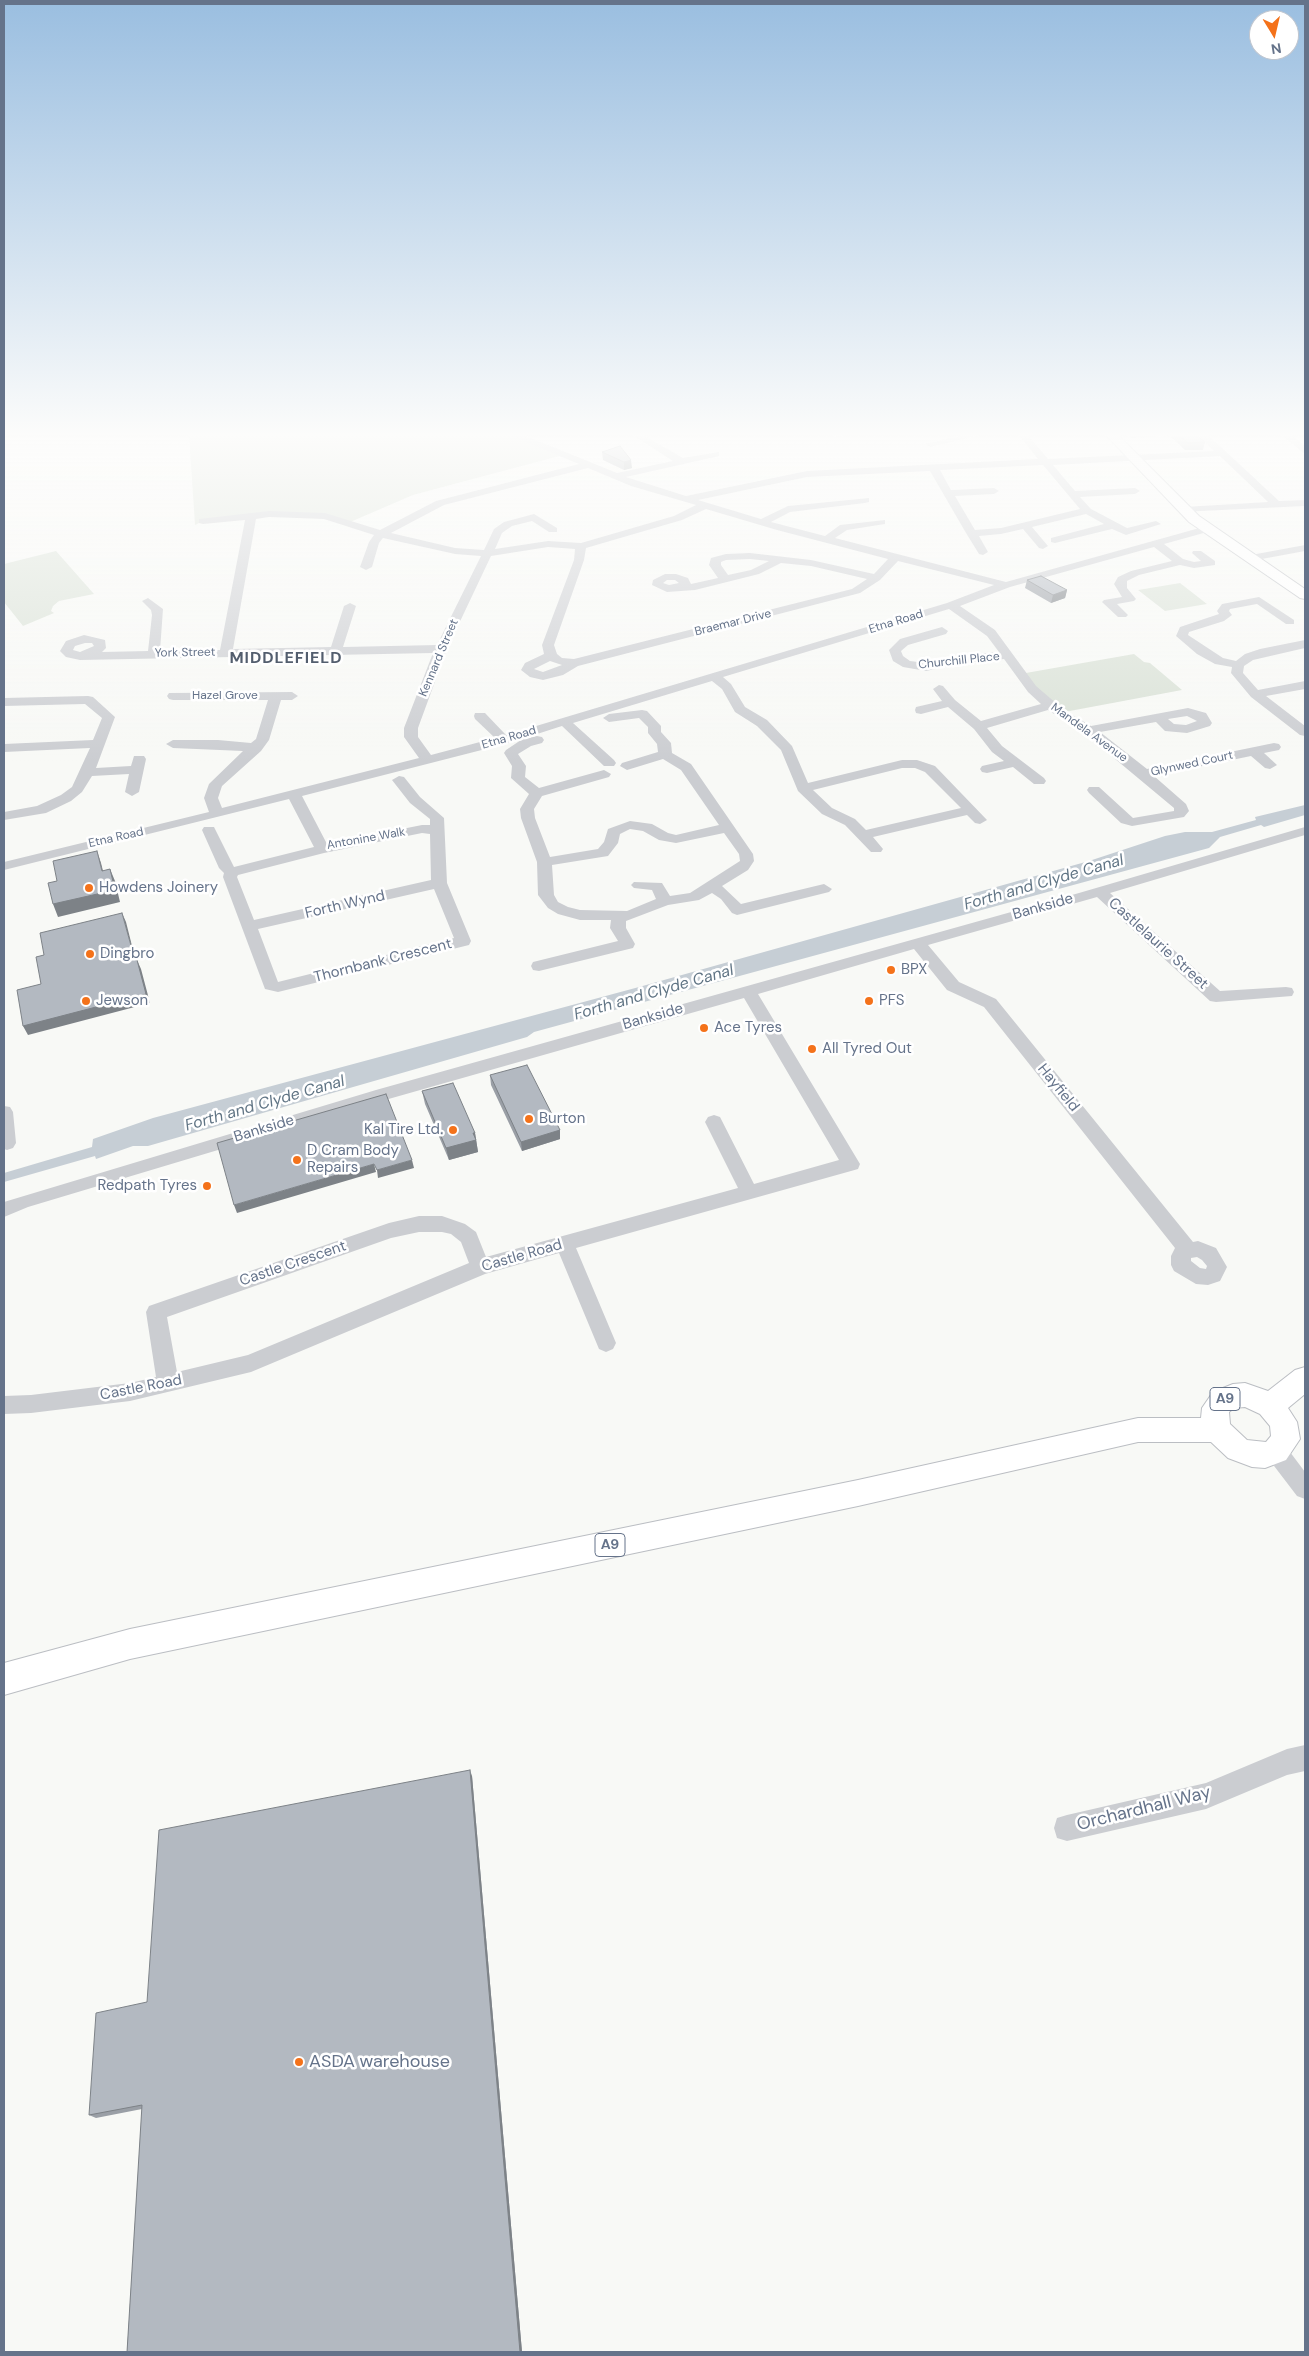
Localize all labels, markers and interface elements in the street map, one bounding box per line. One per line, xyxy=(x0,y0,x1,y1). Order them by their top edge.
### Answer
north arrow xyxy=(1249,10,1299,60)
text: N xyxy=(1270,39,1283,59)
street label: Braemar Drive xyxy=(693,607,773,639)
street label: Etna Road xyxy=(867,607,925,637)
street label: Kennard Street xyxy=(416,617,462,699)
street label: York Street xyxy=(155,645,215,661)
district label: MIDDLEFIELD xyxy=(228,649,344,669)
street label: Churchill Place xyxy=(918,650,1000,672)
street label: Hazel Grove xyxy=(192,689,258,703)
street label: Mandela Avenue xyxy=(1048,700,1130,766)
street label: Etna Road xyxy=(480,723,538,753)
street label: Glynwed Court xyxy=(1150,748,1234,780)
street label: Etna Road xyxy=(87,825,145,851)
street label: Antonine Walk xyxy=(326,825,406,853)
water label: Forth and Clyde Canal xyxy=(962,851,1126,915)
place label: Howdens Joinery xyxy=(99,879,218,897)
marker: Howdens Joinery xyxy=(83,882,95,894)
street label: Forth Wynd xyxy=(303,887,387,923)
street label: Bankside xyxy=(1011,890,1075,924)
street label: Castlelaurie Street xyxy=(1104,894,1212,994)
street label: Thornbank Crescent xyxy=(312,935,454,987)
place label: Dingbro xyxy=(100,945,154,963)
marker: Dingbro xyxy=(84,948,96,960)
water label: Forth and Clyde Canal xyxy=(572,961,736,1025)
place label: BPX xyxy=(901,961,927,979)
marker: BPX xyxy=(885,964,897,976)
place label: Jewson xyxy=(96,992,148,1010)
place label: PFS xyxy=(879,992,904,1010)
marker: Jewson xyxy=(80,995,92,1007)
marker: PFS xyxy=(863,995,875,1007)
street label: Bankside xyxy=(621,1000,685,1034)
place label: Ace Tyres xyxy=(714,1019,782,1037)
marker: Ace Tyres xyxy=(698,1022,710,1034)
place label: All Tyred Out xyxy=(822,1040,912,1058)
marker: All Tyred Out xyxy=(806,1043,818,1055)
street label: Hayfield xyxy=(1033,1060,1083,1116)
water label: Forth and Clyde Canal xyxy=(183,1072,347,1136)
place label: Burton xyxy=(539,1110,585,1128)
street label: Bankside xyxy=(232,1111,296,1147)
marker: Burton xyxy=(523,1113,535,1125)
place label: Kal Tire Ltd. xyxy=(364,1121,443,1139)
marker: Kal Tire Ltd. xyxy=(447,1124,459,1136)
place label: D Cram Body Repairs xyxy=(307,1142,399,1177)
marker: D Cram Body Repairs xyxy=(291,1154,303,1166)
place label: Redpath Tyres xyxy=(97,1177,197,1195)
marker: Redpath Tyres xyxy=(201,1180,213,1192)
street label: Castle Road xyxy=(480,1236,564,1276)
street label: Castle Crescent xyxy=(237,1237,349,1291)
street label: Castle Road xyxy=(99,1371,183,1405)
road number: A9 xyxy=(1210,1388,1240,1410)
road number: A9 xyxy=(595,1534,625,1556)
street label: Orchardhall Way xyxy=(1075,1782,1213,1836)
place label: ASDA warehouse xyxy=(309,2051,450,2073)
marker: ASDA warehouse xyxy=(293,2056,305,2068)

